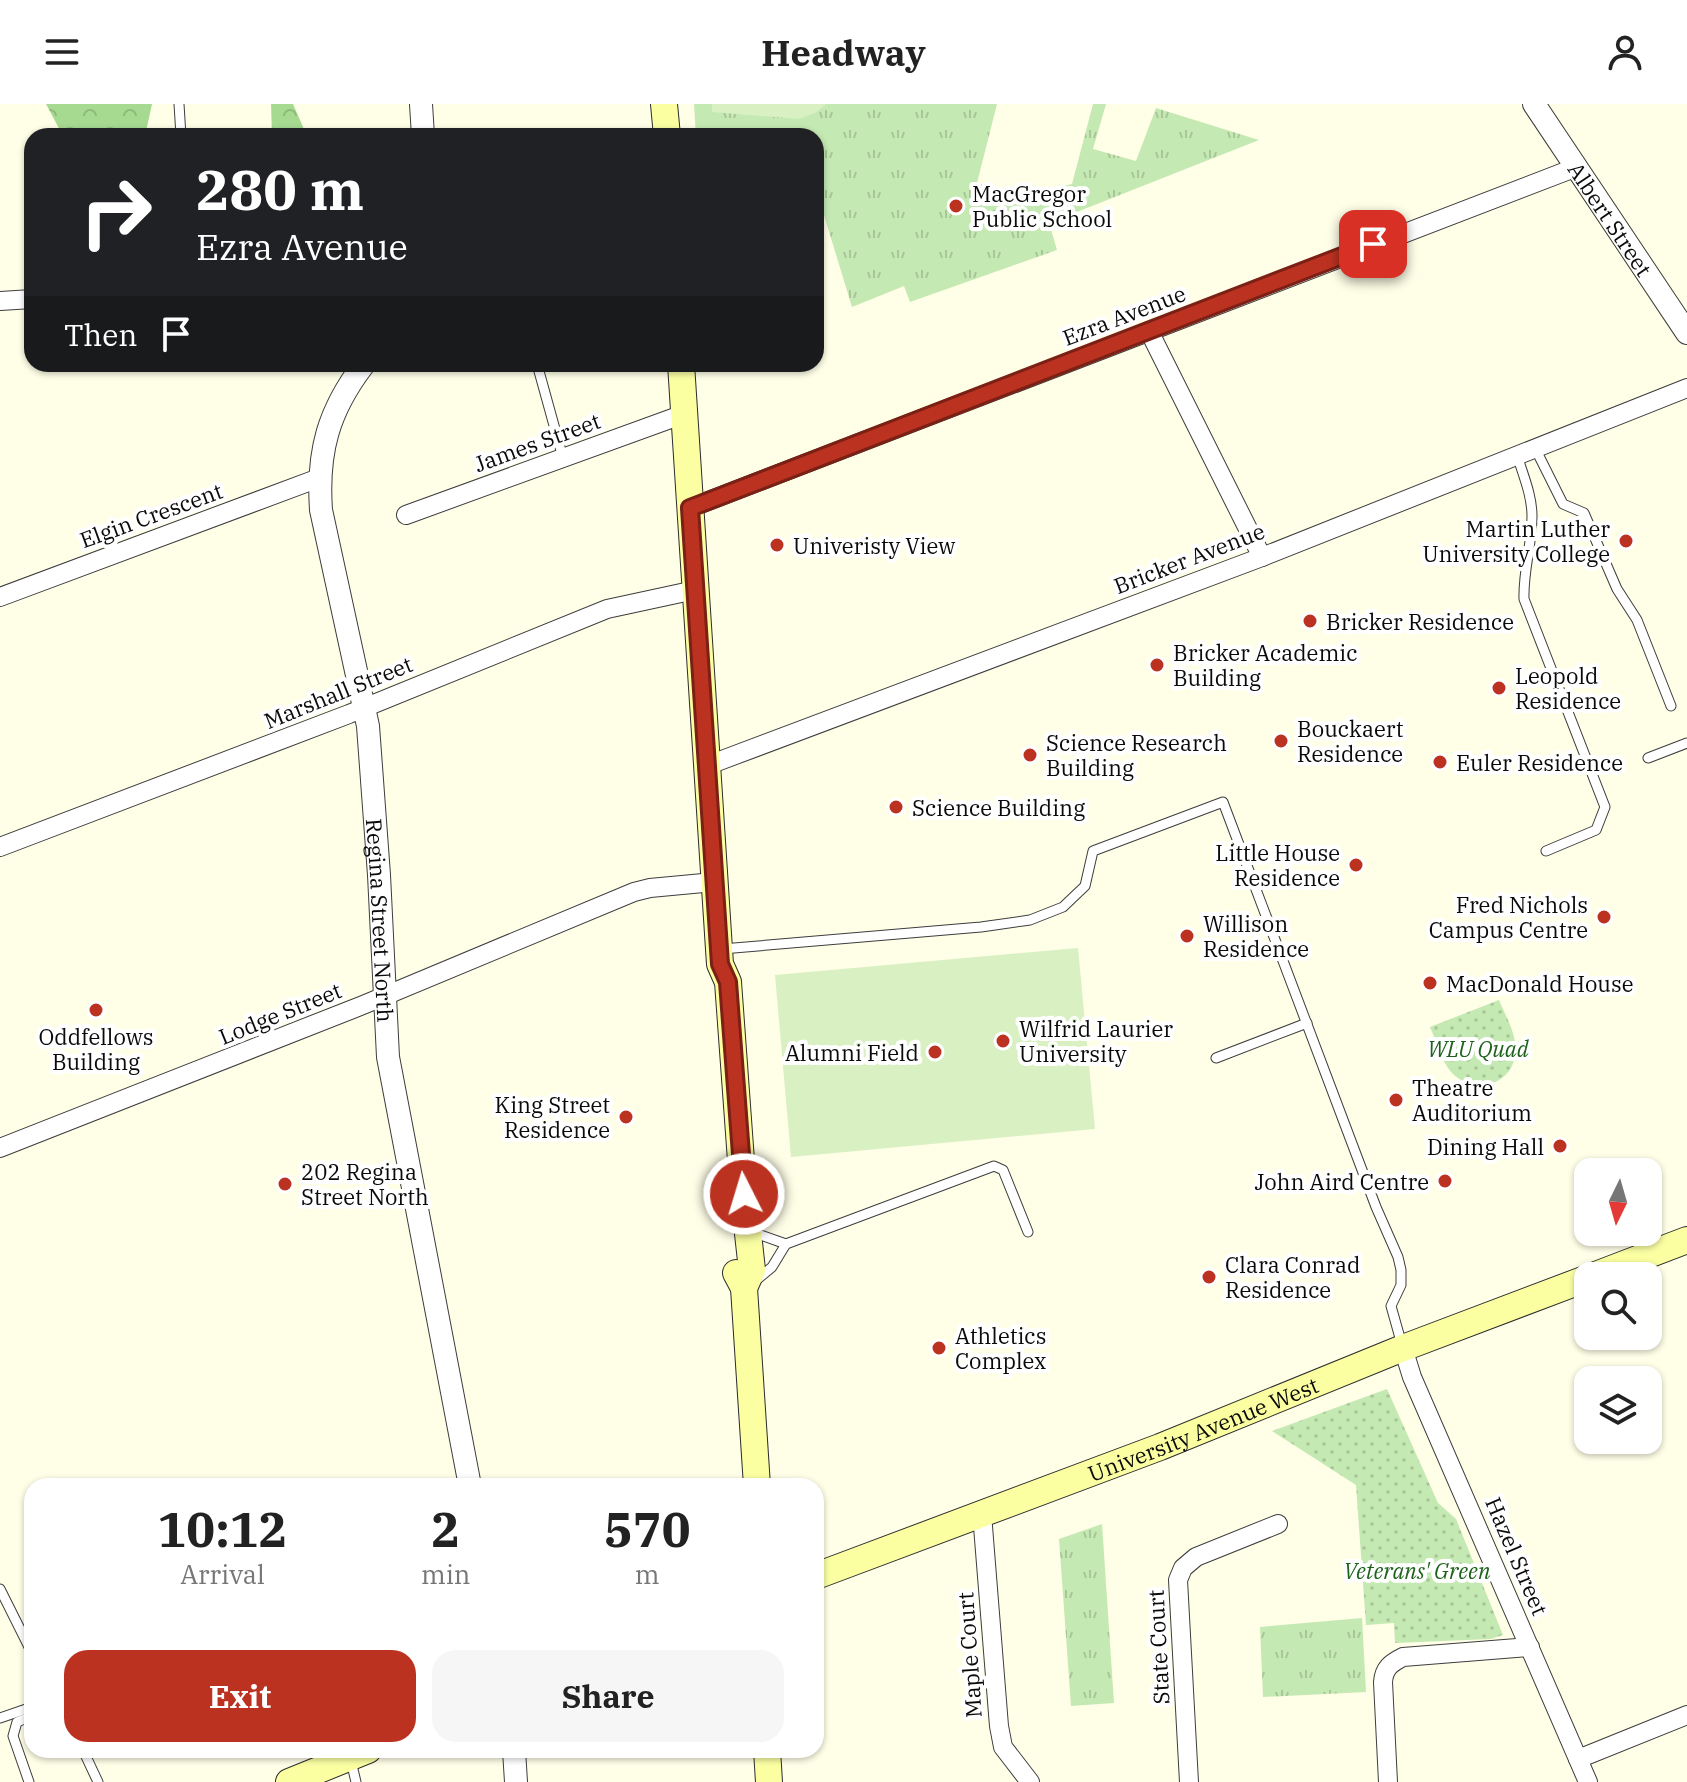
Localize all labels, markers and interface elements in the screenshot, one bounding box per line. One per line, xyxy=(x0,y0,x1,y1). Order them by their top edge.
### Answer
text: Headway xyxy=(761,29,926,76)
icon: menu xyxy=(40,30,84,74)
icon: person xyxy=(1603,30,1647,74)
text: 280 m xyxy=(196,153,364,225)
street label: Albert Street xyxy=(1562,156,1659,282)
icon: right xyxy=(64,160,168,264)
place label: MacGregor Public School xyxy=(972,179,1112,233)
marker: MacGregor Public School xyxy=(947,197,965,215)
pin xyxy=(1339,210,1407,278)
icon: arrive xyxy=(1351,222,1395,266)
text: Ezra Avenue xyxy=(196,223,408,270)
street label: Ezra Avenue xyxy=(1058,278,1190,352)
icon: arrive xyxy=(154,312,198,356)
text: Then xyxy=(64,315,138,354)
street label: James Street xyxy=(470,406,604,478)
street label: Elgin Crescent xyxy=(76,476,227,554)
place label: Martin Luther University College xyxy=(1422,514,1610,568)
street label: Bricker Avenue xyxy=(1109,516,1269,600)
place label: Univeristy View xyxy=(793,531,955,560)
marker: Martin Luther University College xyxy=(1617,532,1635,550)
marker: Univeristy View xyxy=(768,536,786,554)
place label: Bricker Residence xyxy=(1326,607,1514,636)
marker: Bricker Residence xyxy=(1301,612,1319,630)
place label: Bricker Academic Building xyxy=(1173,638,1358,692)
street label: Marshall Street xyxy=(260,649,417,735)
marker: Bricker Academic Building xyxy=(1148,656,1166,674)
place label: Leopold Residence xyxy=(1515,661,1621,715)
marker: Leopold Residence xyxy=(1490,679,1508,697)
place label: Bouckaert Residence xyxy=(1297,714,1404,768)
place label: Science Research Building xyxy=(1046,728,1227,782)
marker: Bouckaert Residence xyxy=(1272,732,1290,750)
marker: Science Research Building xyxy=(1021,746,1039,764)
place label: Euler Residence xyxy=(1456,748,1623,777)
marker: Euler Residence xyxy=(1431,753,1449,771)
place label: Science Building xyxy=(912,793,1085,822)
marker: Science Building xyxy=(887,798,905,816)
street label: Regina Street North xyxy=(360,817,401,1023)
place label: Little House Residence xyxy=(1215,838,1340,892)
marker: Little House Residence xyxy=(1347,856,1365,874)
place label: Fred Nichols Campus Centre xyxy=(1429,890,1588,944)
marker: Fred Nichols Campus Centre xyxy=(1595,908,1613,926)
place label: Willison Residence xyxy=(1203,909,1309,963)
marker: Willison Residence xyxy=(1178,927,1196,945)
place label: MacDonald House xyxy=(1446,969,1634,998)
marker: MacDonald House xyxy=(1421,974,1439,992)
street label: Lodge Street xyxy=(214,975,346,1051)
marker: Oddfellows Building xyxy=(87,1001,105,1019)
place label: Wilfrid Laurier University xyxy=(1019,1014,1173,1068)
place label: Oddfellows Building xyxy=(39,1022,153,1076)
marker: Wilfrid Laurier University xyxy=(994,1032,1012,1050)
park label: WLU Quad xyxy=(1427,1034,1530,1063)
place label: Alumni Field xyxy=(785,1038,919,1067)
marker: Alumni Field xyxy=(926,1043,944,1061)
place label: Theatre Auditorium xyxy=(1412,1073,1532,1127)
place label: King Street Residence xyxy=(495,1090,610,1144)
marker: Theatre Auditorium xyxy=(1387,1091,1405,1109)
marker: King Street Residence xyxy=(617,1108,635,1126)
place label: Dining Hall xyxy=(1427,1132,1544,1161)
marker: Dining Hall xyxy=(1551,1137,1569,1155)
position arrow xyxy=(702,1152,786,1236)
place label: 202 Regina Street North xyxy=(301,1157,429,1211)
north arrow xyxy=(1574,1158,1662,1246)
map controls xyxy=(1574,1158,1662,1454)
place label: John Aird Centre xyxy=(1254,1167,1429,1196)
marker: John Aird Centre xyxy=(1436,1172,1454,1190)
marker: 202 Regina Street North xyxy=(276,1175,294,1193)
place label: Clara Conrad Residence xyxy=(1225,1250,1360,1304)
button: search xyxy=(1574,1262,1662,1350)
marker: Clara Conrad Residence xyxy=(1200,1268,1218,1286)
place label: Athletics Complex xyxy=(955,1321,1046,1375)
marker: Athletics Complex xyxy=(930,1339,948,1357)
button: layers xyxy=(1574,1366,1662,1454)
street label: University Avenue West xyxy=(1084,1370,1323,1487)
street label: Hazel Street xyxy=(1479,1493,1555,1620)
text: 10:12 xyxy=(158,1498,287,1560)
text: 2 xyxy=(431,1498,460,1560)
text: 570 xyxy=(604,1498,690,1560)
park label: Veterans' Green xyxy=(1344,1556,1491,1585)
text: Arrival xyxy=(180,1557,265,1591)
text: min xyxy=(421,1557,470,1591)
text: m xyxy=(635,1557,660,1591)
street label: State Court xyxy=(1140,1589,1175,1705)
street label: Maple Court xyxy=(950,1591,988,1719)
button: Exit xyxy=(64,1650,416,1742)
button: Share xyxy=(432,1650,784,1742)

